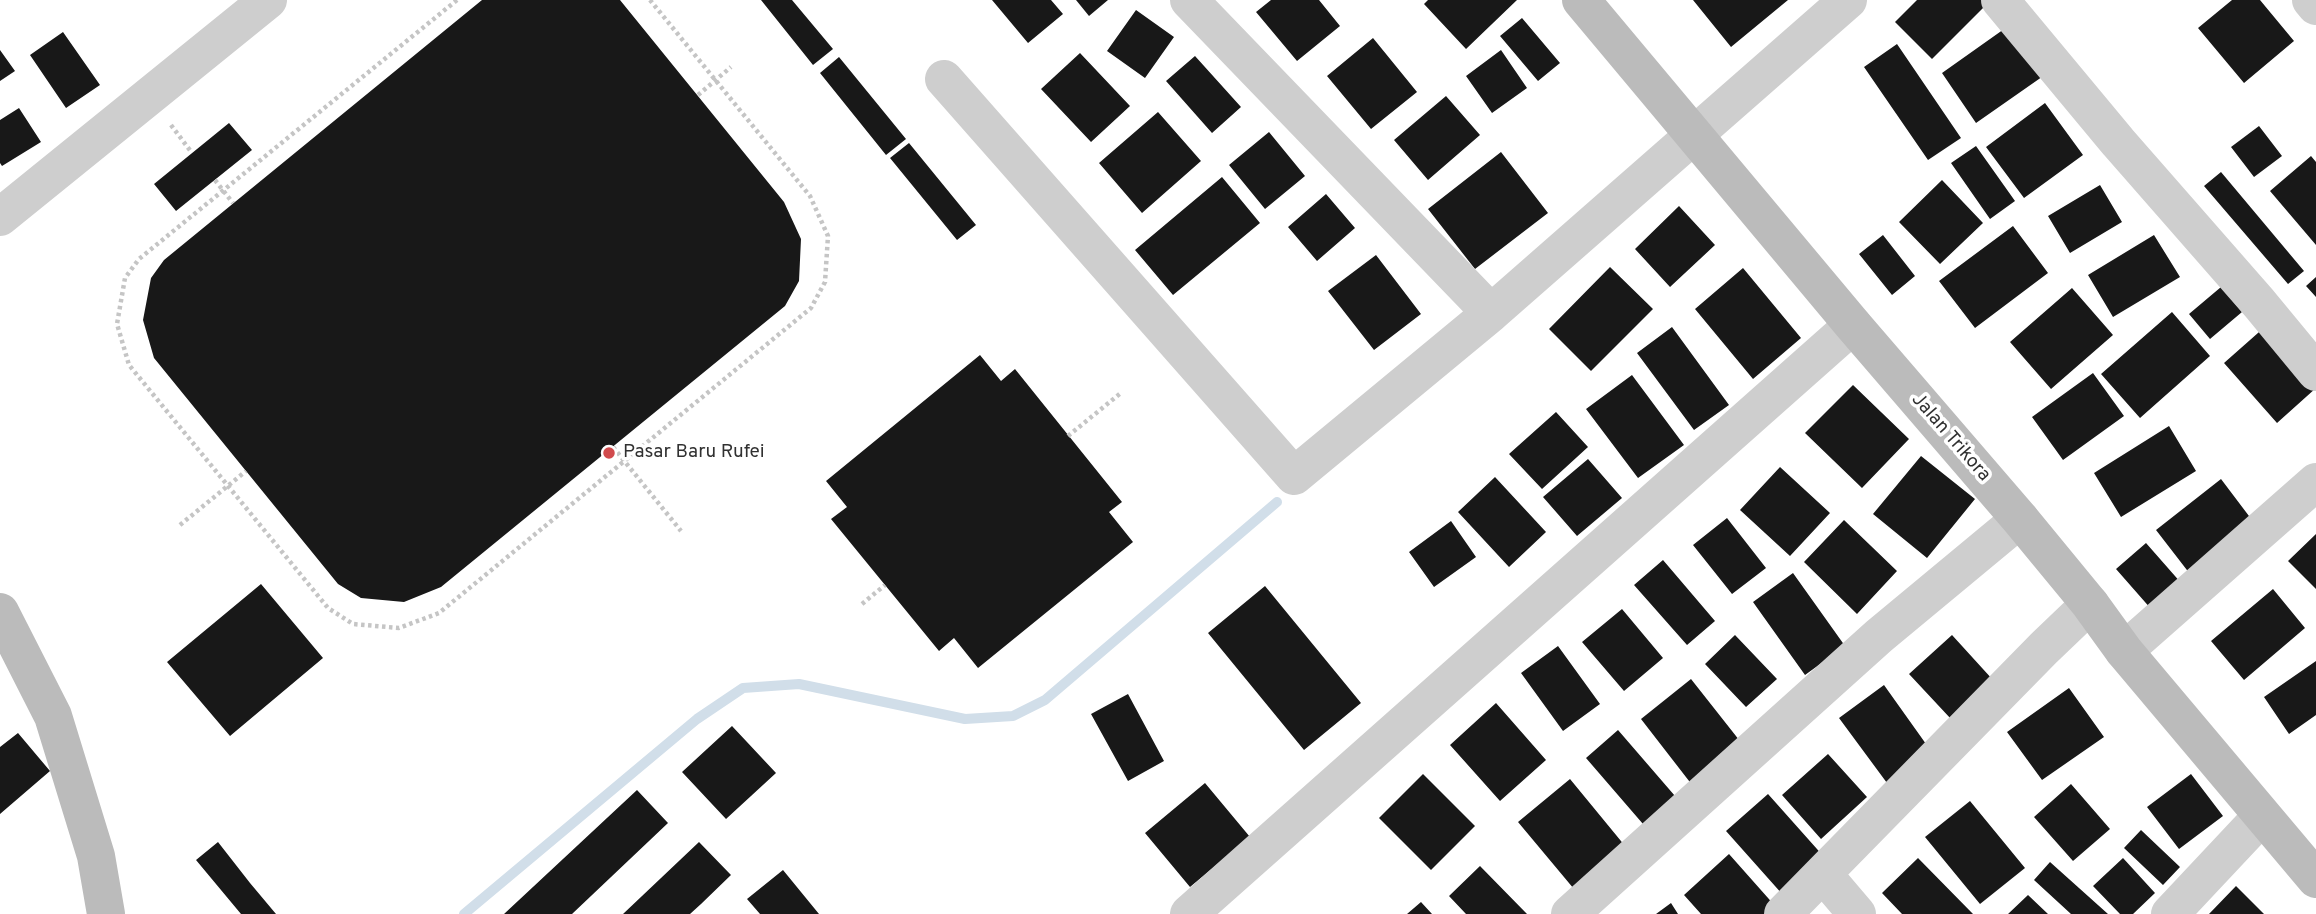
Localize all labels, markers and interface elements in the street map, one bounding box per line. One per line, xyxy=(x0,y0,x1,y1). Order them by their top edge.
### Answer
street label: Jalan Trikora xyxy=(1906,389,1994,487)
place label: Pasar Baru Rufei xyxy=(623,442,765,464)
marker: Pasar Baru Rufei xyxy=(601,445,617,461)

